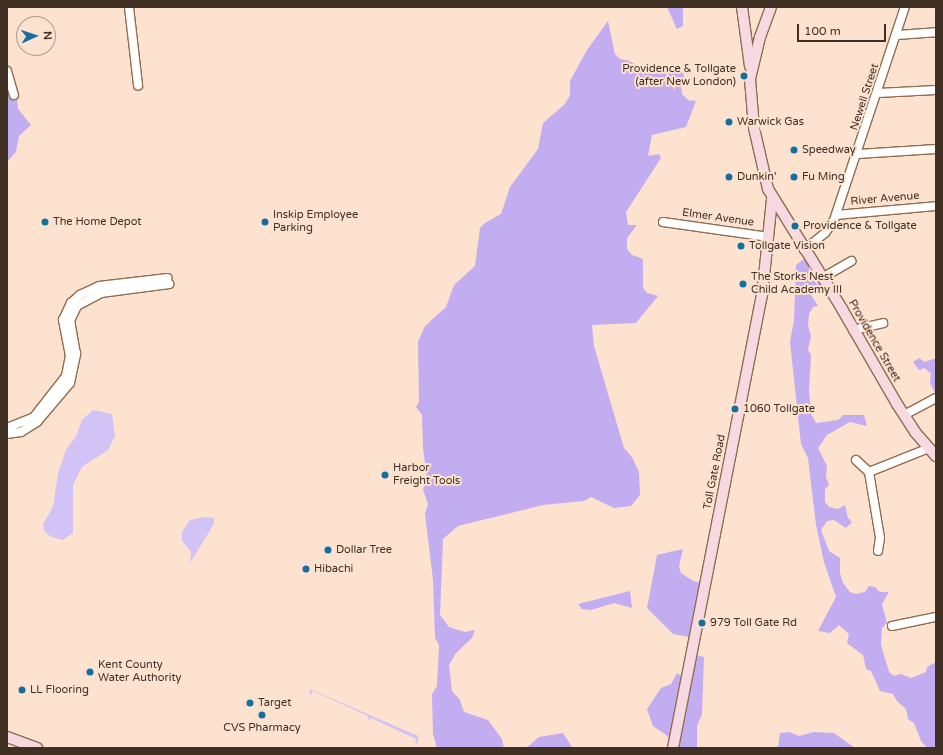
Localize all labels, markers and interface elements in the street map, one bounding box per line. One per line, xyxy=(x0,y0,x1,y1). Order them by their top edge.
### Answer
north arrow xyxy=(16,16,56,56)
scale bar xyxy=(799,16,888,42)
text: 100 m xyxy=(804,24,841,38)
text: N xyxy=(41,31,54,40)
street label: Newell Street xyxy=(848,62,882,132)
place label: Providence & Tollgate (after New London) xyxy=(622,63,736,89)
marker: Providence & Tollgate (after New London) xyxy=(739,71,749,81)
place label: Warwick Gas xyxy=(737,115,804,129)
marker: Warwick Gas xyxy=(724,117,734,127)
place label: Speedway xyxy=(802,143,856,157)
marker: Speedway xyxy=(789,145,799,155)
place label: Dunkin' xyxy=(737,170,776,184)
place label: Fu Ming xyxy=(802,170,845,184)
marker: Dunkin' xyxy=(724,172,734,182)
marker: Fu Ming xyxy=(789,172,799,182)
street label: River Avenue xyxy=(850,189,920,209)
street label: Elmer Avenue xyxy=(681,206,755,230)
place label: Inskip Employee Parking xyxy=(273,209,358,235)
place label: The Home Depot xyxy=(53,215,142,229)
marker: The Home Depot xyxy=(40,217,50,227)
marker: Inskip Employee Parking xyxy=(260,217,270,227)
place label: Providence & Tollgate xyxy=(803,219,917,233)
marker: Providence & Tollgate xyxy=(790,221,800,231)
place label: Tollgate Vision xyxy=(749,239,825,253)
marker: Tollgate Vision xyxy=(736,241,746,251)
place label: The Storks Nest Child Academy III xyxy=(751,271,842,297)
marker: The Storks Nest Child Academy III xyxy=(738,279,748,289)
street label: Providence Street xyxy=(845,298,903,384)
place label: 1060 Tollgate xyxy=(743,402,815,416)
marker: 1060 Tollgate xyxy=(730,404,740,414)
street label: Toll Gate Road xyxy=(701,433,729,511)
place label: Harbor Freight Tools xyxy=(393,462,460,488)
marker: Harbor Freight Tools xyxy=(380,470,390,480)
place label: Dollar Tree xyxy=(336,543,392,557)
marker: Dollar Tree xyxy=(323,545,333,555)
place label: Hibachi xyxy=(314,562,353,576)
marker: Hibachi xyxy=(301,564,311,574)
place label: 979 Toll Gate Rd xyxy=(710,616,797,630)
marker: 979 Toll Gate Rd xyxy=(697,618,707,628)
place label: Kent County Water Authority xyxy=(98,659,182,685)
marker: Kent County Water Authority xyxy=(85,667,95,677)
place label: LL Flooring xyxy=(30,683,89,697)
marker: LL Flooring xyxy=(17,685,27,695)
place label: Target xyxy=(258,696,291,710)
marker: Target xyxy=(245,698,255,708)
marker: CVS Pharmacy xyxy=(257,710,267,720)
place label: CVS Pharmacy xyxy=(223,721,301,735)

